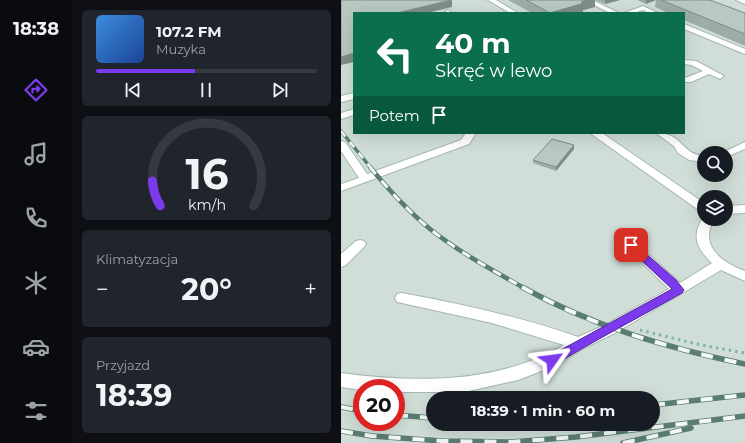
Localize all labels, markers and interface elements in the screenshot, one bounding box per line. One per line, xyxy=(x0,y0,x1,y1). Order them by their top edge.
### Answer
text: 18:38 xyxy=(13,18,59,40)
text: 107.2 FM xyxy=(156,22,222,41)
text: 40 m xyxy=(435,26,511,60)
icon: left xyxy=(369,28,421,80)
text: Muzyka xyxy=(156,41,206,57)
text: Skręć w lewo xyxy=(435,60,552,82)
icon: directions xyxy=(22,76,50,104)
icon: previous xyxy=(122,79,144,101)
icon: pause xyxy=(195,79,217,101)
icon: next xyxy=(269,79,291,101)
icon: arrive xyxy=(428,104,450,126)
text: Potem xyxy=(369,106,420,125)
icon: music xyxy=(22,140,50,168)
map controls xyxy=(697,146,733,226)
button: search xyxy=(697,146,733,182)
text: 16 xyxy=(185,149,228,199)
button: layers xyxy=(697,190,733,226)
text: km/h xyxy=(187,196,226,214)
icon: phone xyxy=(22,204,50,232)
pin xyxy=(614,228,648,262)
icon: arrive xyxy=(620,234,642,256)
text: Klimatyzacja xyxy=(96,251,178,267)
icon: climate xyxy=(22,269,50,297)
text: 20° xyxy=(181,271,232,308)
text: − xyxy=(96,276,109,303)
text: + xyxy=(304,276,317,303)
icon: car xyxy=(22,333,50,361)
position arrow xyxy=(531,339,573,381)
text: Przyjazd xyxy=(96,357,150,373)
text: 18:39 xyxy=(96,377,172,414)
speed limit sign: 20 xyxy=(353,379,405,431)
icon: filters xyxy=(22,397,50,425)
text: 18:39 · 1 min · 60 m xyxy=(471,401,615,420)

